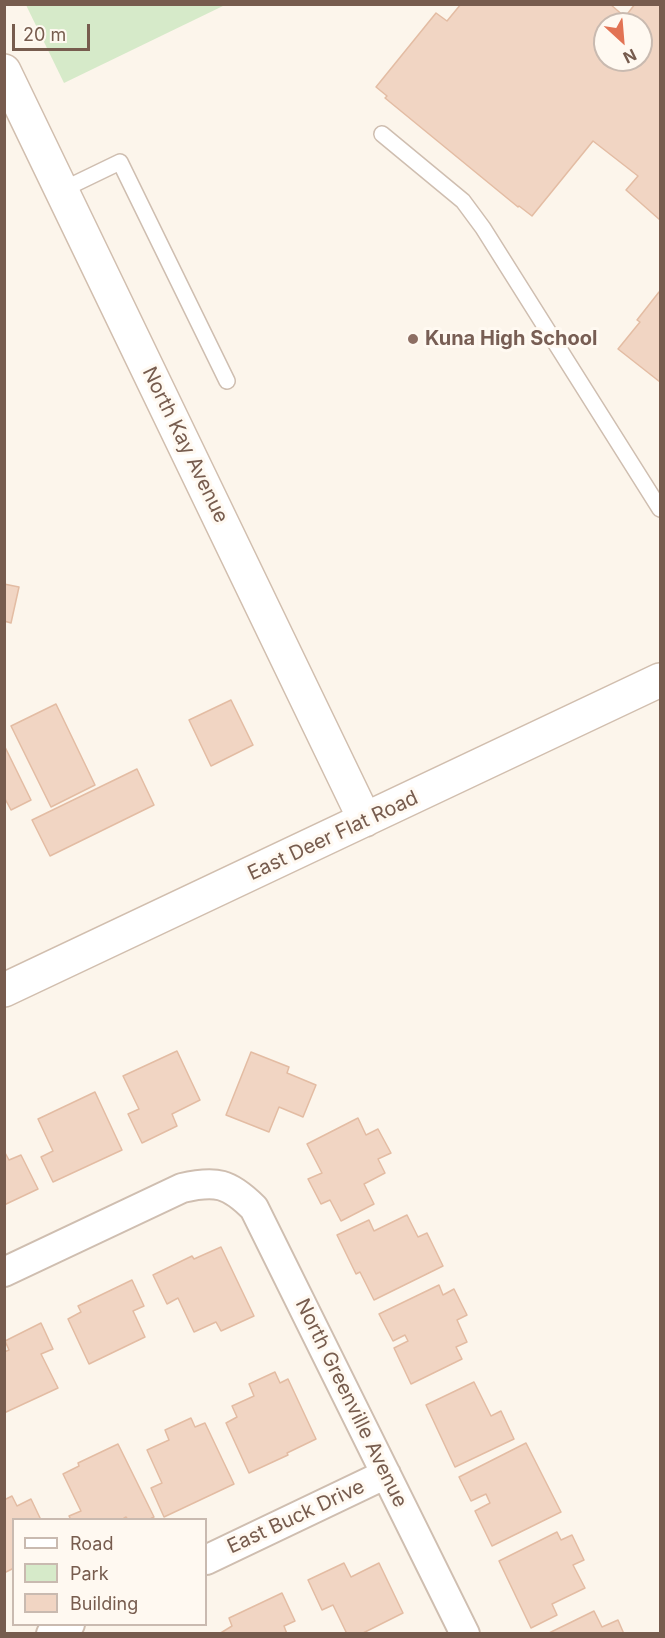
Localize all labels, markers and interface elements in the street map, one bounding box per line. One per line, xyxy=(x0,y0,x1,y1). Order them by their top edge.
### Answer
scale bar xyxy=(15,12,93,50)
north arrow xyxy=(593,12,653,72)
text: 20 m xyxy=(23,24,66,45)
text: N xyxy=(620,45,640,68)
place label: Kuna High School xyxy=(425,327,597,351)
marker: Kuna High School xyxy=(406,332,420,346)
street label: North Kay Avenue xyxy=(137,363,233,527)
street label: East Deer Flat Road xyxy=(244,786,422,886)
street label: North Greenville Avenue xyxy=(290,1295,412,1511)
street label: East Buck Drive xyxy=(224,1475,368,1559)
legend xyxy=(12,1518,207,1626)
text: Road xyxy=(70,1533,113,1554)
text: Park xyxy=(70,1563,109,1584)
text: Building xyxy=(70,1593,138,1614)

